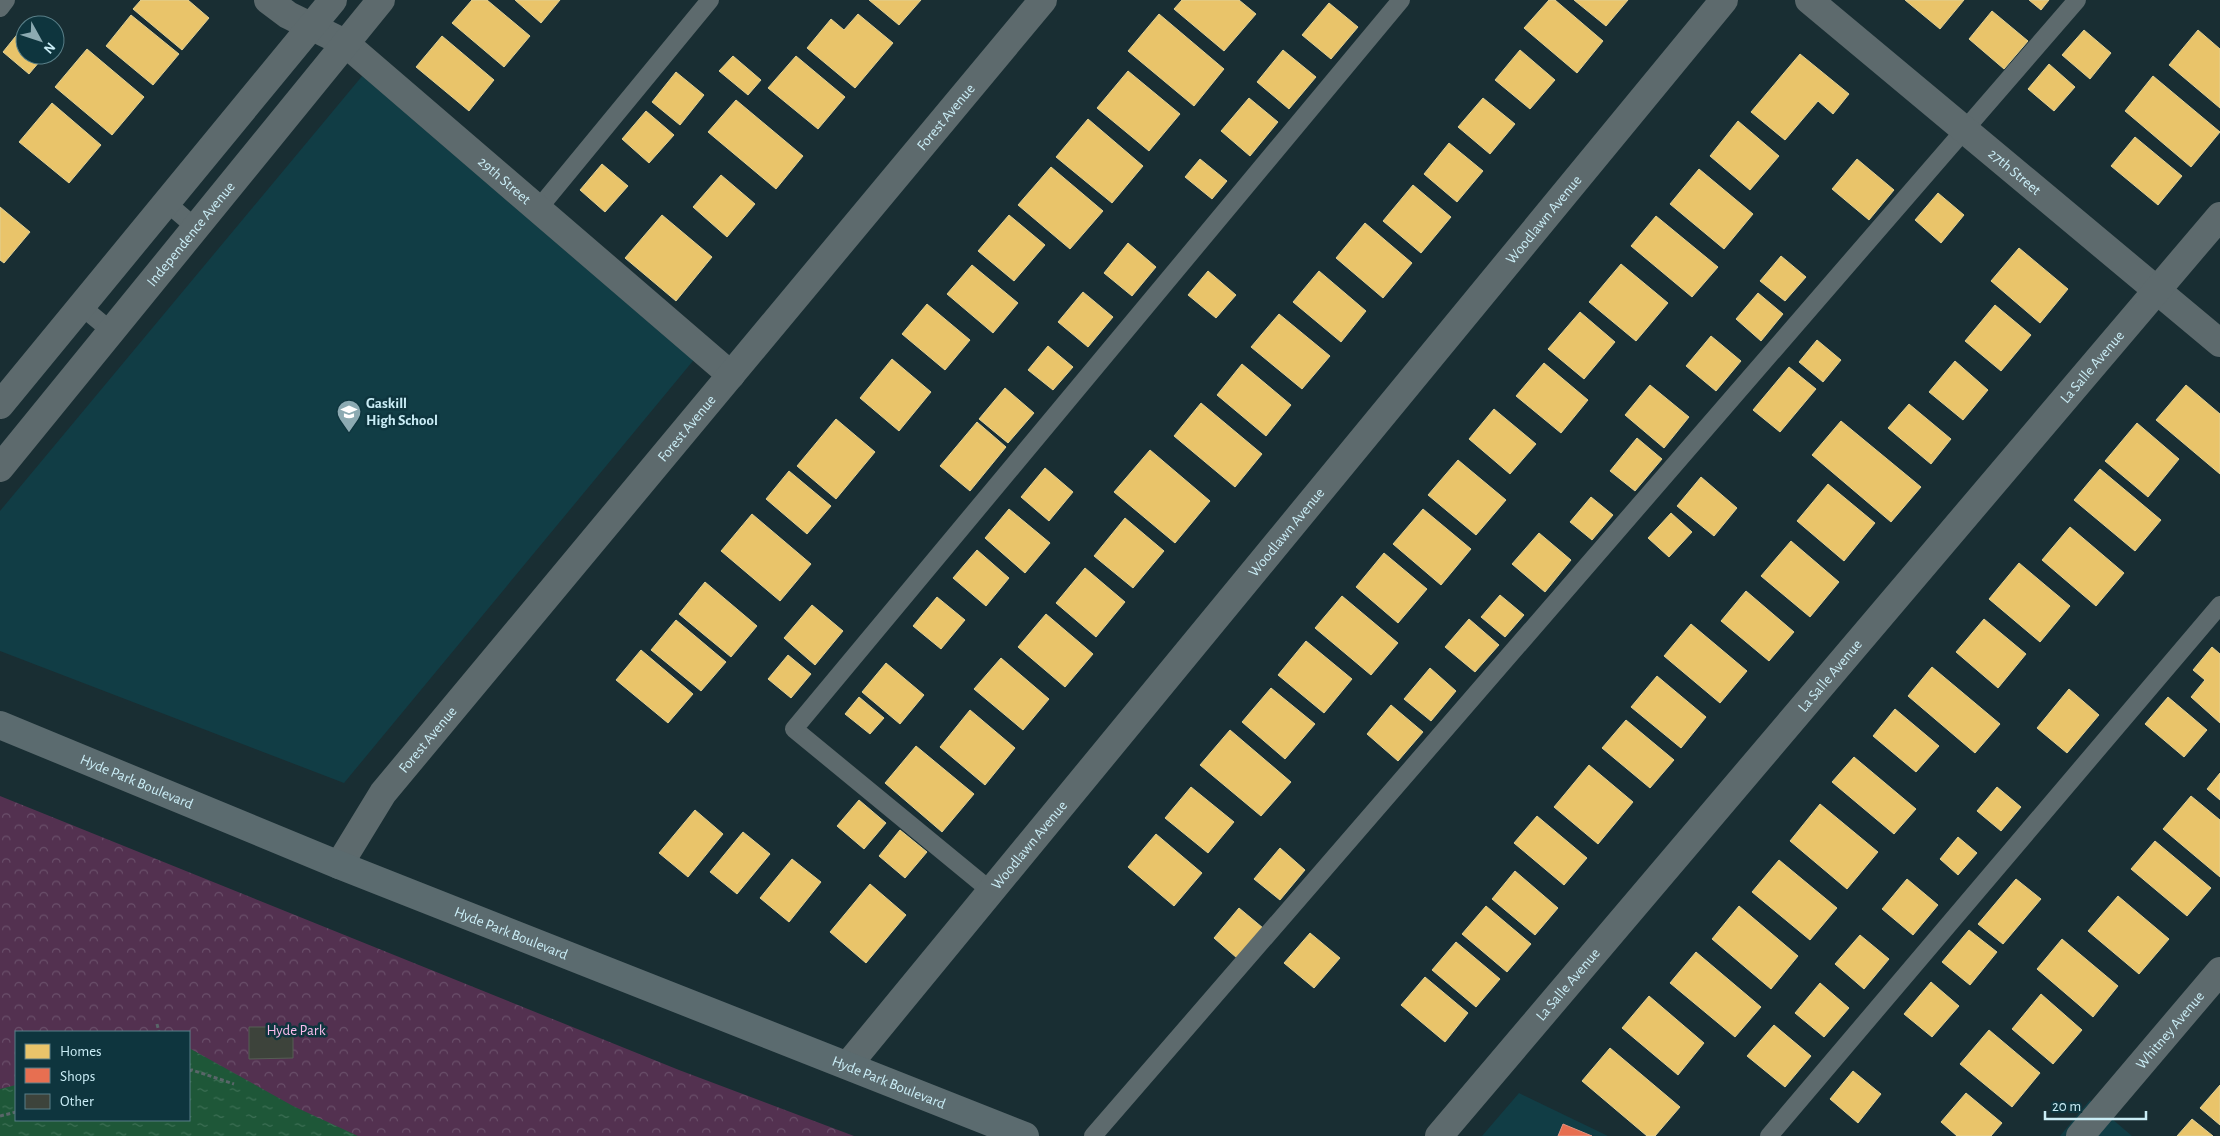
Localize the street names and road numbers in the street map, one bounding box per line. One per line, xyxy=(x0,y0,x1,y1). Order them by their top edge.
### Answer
street label: Forest Avenue xyxy=(914,81,978,153)
street label: 27th Street xyxy=(1985,146,2044,198)
street label: 29th Street xyxy=(475,154,534,207)
street label: Woodlawn Avenue xyxy=(1503,172,1585,267)
street label: Independence Avenue xyxy=(144,179,238,289)
street label: La Salle Avenue xyxy=(2058,328,2127,406)
street label: Forest Avenue xyxy=(655,392,719,465)
street label: Woodlawn Avenue xyxy=(1246,485,1327,580)
street label: La Salle Avenue xyxy=(1795,637,1865,715)
street label: Forest Avenue xyxy=(396,704,460,776)
street label: Hyde Park Boulevard xyxy=(78,752,195,812)
street label: Woodlawn Avenue xyxy=(989,798,1070,892)
street label: Hyde Park Boulevard xyxy=(452,904,570,963)
street label: La Salle Avenue xyxy=(1533,945,1603,1024)
street label: Whitney Avenue xyxy=(2133,989,2207,1072)
street label: Hyde Park Boulevard xyxy=(830,1054,948,1112)

